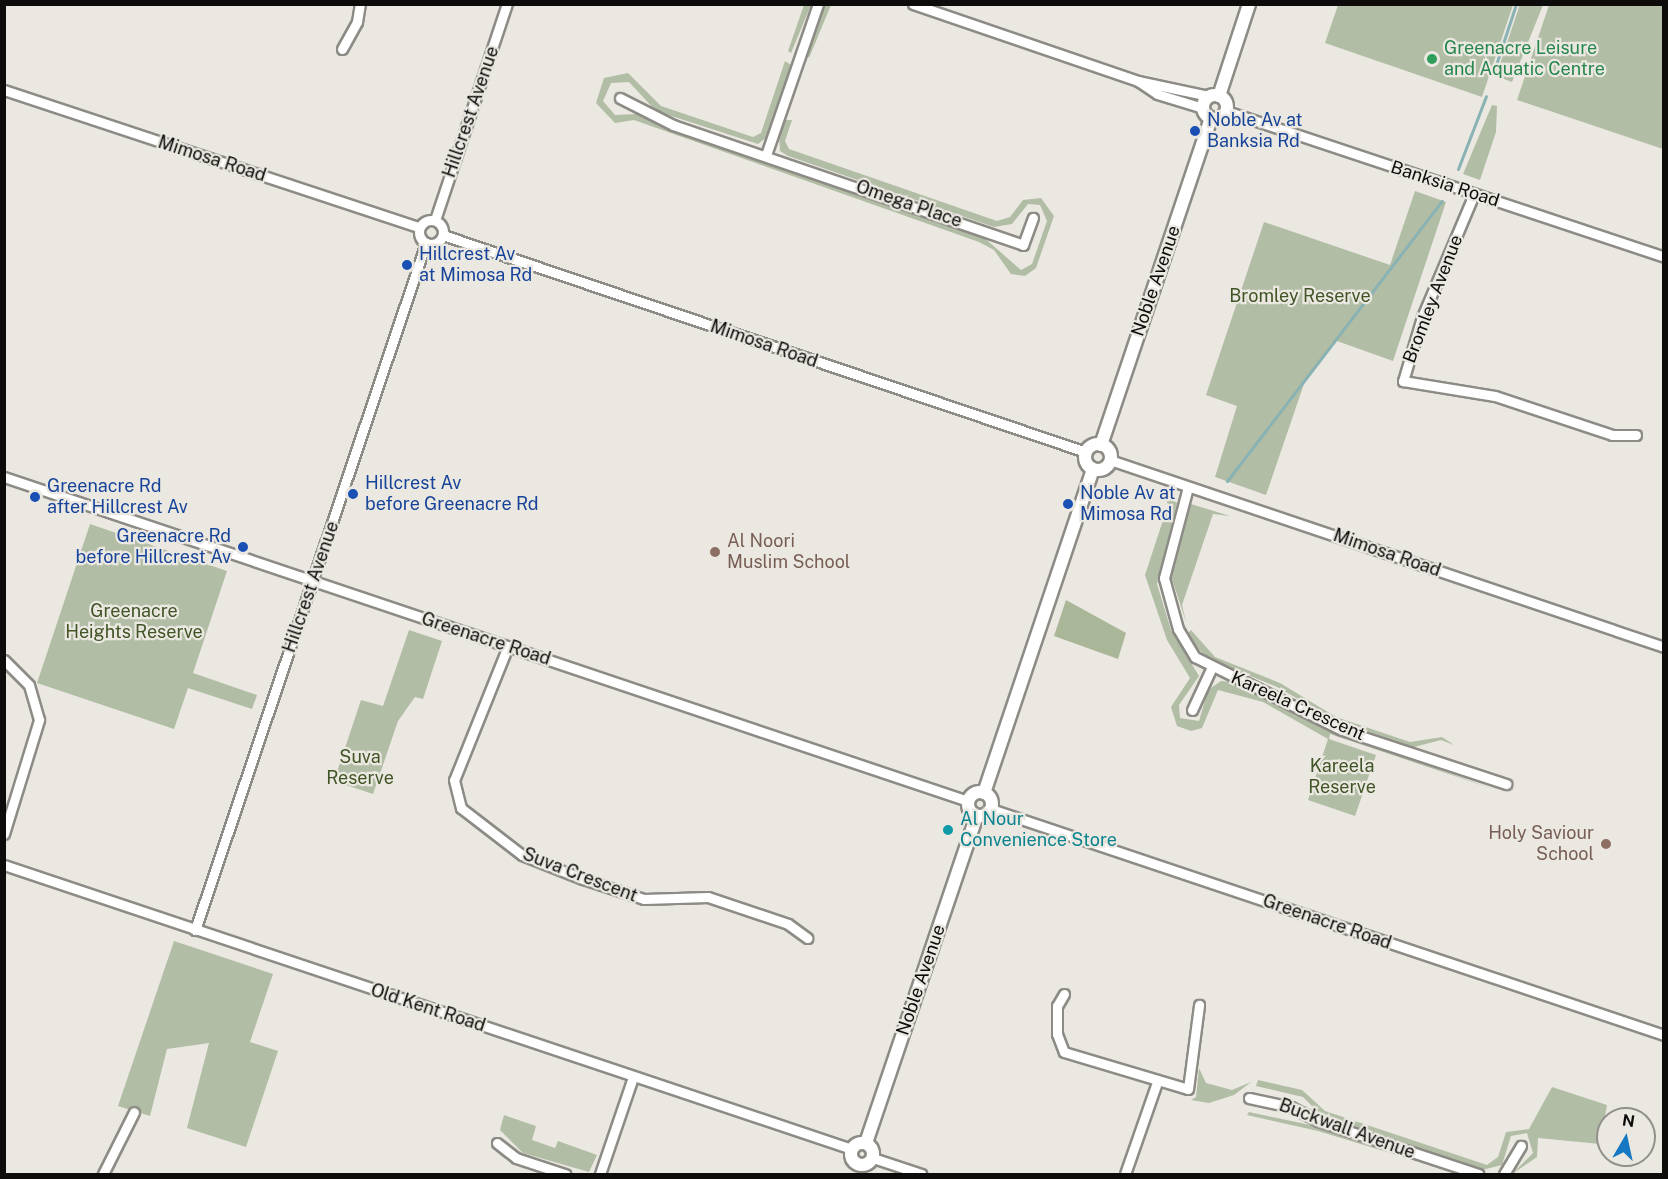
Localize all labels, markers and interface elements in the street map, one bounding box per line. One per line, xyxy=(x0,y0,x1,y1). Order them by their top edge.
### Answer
place label: Greenacre Leisure and Aquatic Centre xyxy=(1444,38,1605,80)
street label: Hillcrest Avenue xyxy=(438,44,504,180)
marker: Greenacre Leisure and Aquatic Centre xyxy=(1425,52,1439,66)
place label: Noble Av at Banksia Rd xyxy=(1207,110,1303,152)
marker: Noble Av at Banksia Rd xyxy=(1188,124,1202,138)
street label: Mimosa Road xyxy=(155,131,269,187)
street label: Banksia Road xyxy=(1388,156,1502,212)
street label: Omega Place xyxy=(853,176,965,232)
street label: Noble Avenue xyxy=(1127,223,1185,339)
street label: Bromley Avenue xyxy=(1399,232,1467,366)
place label: Hillcrest Av at Mimosa Rd xyxy=(419,244,532,286)
marker: Hillcrest Av at Mimosa Rd xyxy=(400,258,414,272)
park label: Bromley Reserve xyxy=(1229,285,1371,307)
street label: Mimosa Road xyxy=(707,316,821,372)
place label: Hillcrest Av before Greenacre Rd xyxy=(365,473,539,516)
place label: Greenacre Rd after Hillcrest Av xyxy=(47,476,188,518)
place label: Noble Av at Mimosa Rd xyxy=(1080,483,1176,526)
marker: Hillcrest Av before Greenacre Rd xyxy=(346,487,360,501)
marker: Greenacre Rd after Hillcrest Av xyxy=(28,490,42,504)
marker: Noble Av at Mimosa Rd xyxy=(1061,497,1075,511)
street label: Hillcrest Avenue xyxy=(278,519,344,655)
street label: Mimosa Road xyxy=(1330,525,1444,581)
place label: Greenacre Rd before Hillcrest Av xyxy=(75,526,231,568)
place label: Al Noori Muslim School xyxy=(727,531,850,574)
marker: Greenacre Rd before Hillcrest Av xyxy=(236,540,250,554)
marker: Al Noori Muslim School xyxy=(708,545,722,559)
park label: Greenacre Heights Reserve xyxy=(65,601,203,644)
street label: Greenacre Road xyxy=(419,608,553,670)
street label: Kareela Crescent xyxy=(1228,667,1368,745)
park label: Suva Reserve xyxy=(326,747,394,789)
park label: Kareela Reserve xyxy=(1308,756,1376,798)
place label: Al Nour Convenience Store xyxy=(960,809,1117,852)
marker: Al Nour Convenience Store xyxy=(941,823,955,837)
place label: Holy Saviour School xyxy=(1488,823,1594,866)
marker: Holy Saviour School xyxy=(1599,837,1613,851)
street label: Suva Crescent xyxy=(520,843,640,907)
street label: Greenacre Road xyxy=(1260,890,1394,954)
street label: Noble Avenue xyxy=(892,922,950,1038)
street label: Old Kent Road xyxy=(368,979,488,1037)
street label: Buckwall Avenue xyxy=(1276,1094,1418,1164)
north arrow xyxy=(1596,1107,1656,1167)
text: N xyxy=(1621,1110,1636,1131)

